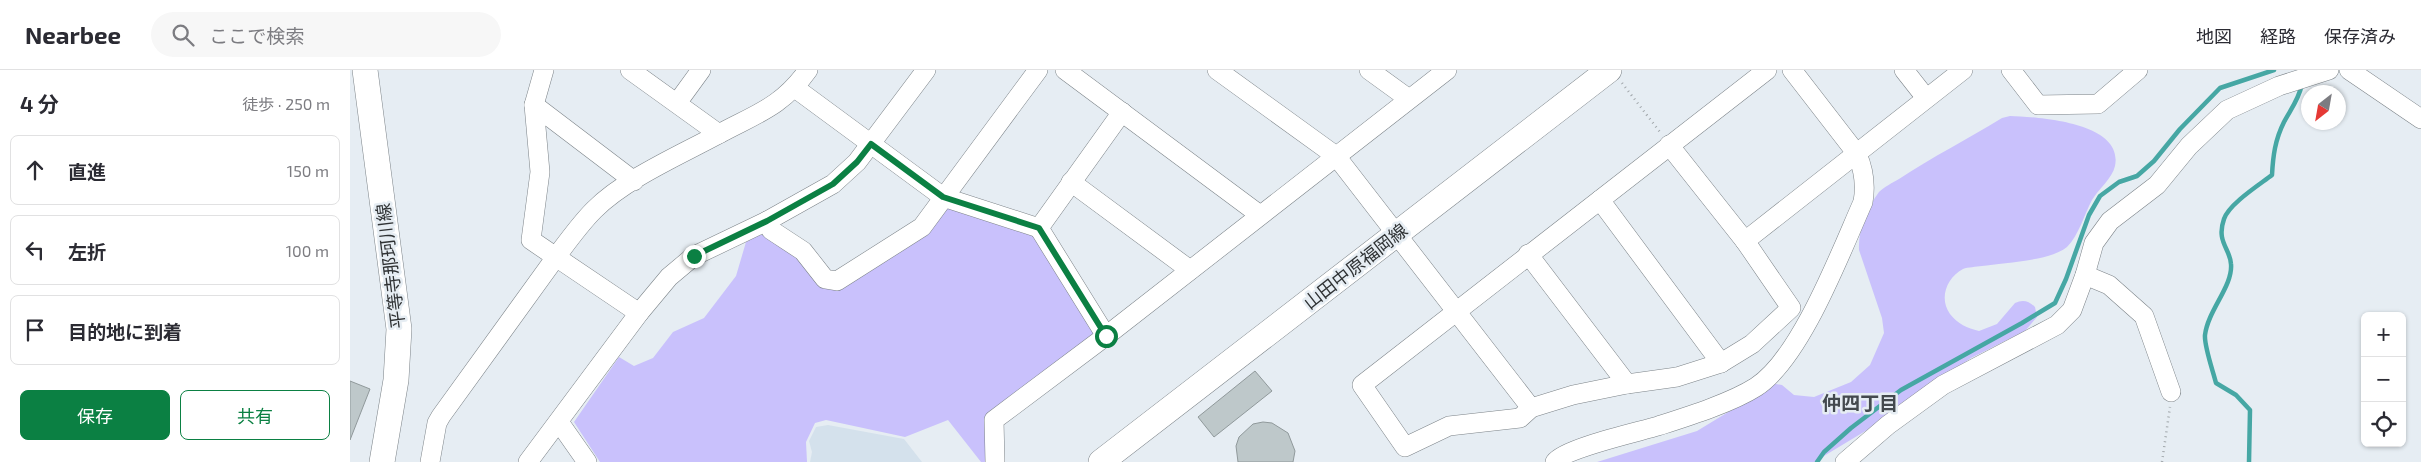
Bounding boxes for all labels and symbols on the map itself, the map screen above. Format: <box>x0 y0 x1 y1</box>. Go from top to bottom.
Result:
north arrow <box>2301 85 2346 130</box>
street label: 平等寺那珂川線 <box>371 202 409 330</box>
street label: 山田中原福岡線 <box>1299 219 1411 313</box>
route end <box>683 245 706 268</box>
route start <box>1095 325 1118 348</box>
district label: 仲四丁目 <box>1822 391 1898 414</box>

